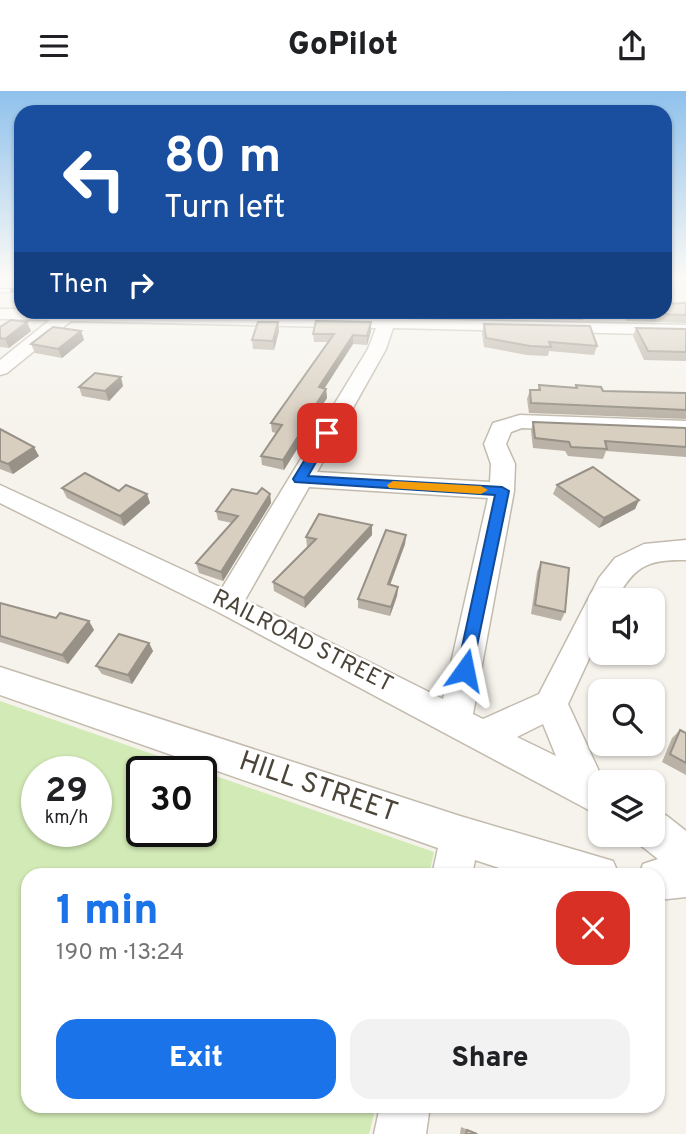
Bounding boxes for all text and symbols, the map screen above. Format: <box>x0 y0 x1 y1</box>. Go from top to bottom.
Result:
text: GoPilot <box>288 26 398 66</box>
icon: menu <box>35 27 73 65</box>
icon: share <box>613 27 651 65</box>
text: 80 m <box>164 128 281 190</box>
icon: left <box>49 133 140 224</box>
text: Turn left <box>164 189 285 229</box>
icon: right <box>122 266 160 304</box>
text: Then <box>49 269 108 302</box>
pin <box>297 403 357 463</box>
icon: arrive <box>308 414 346 452</box>
street label: RAILROAD STREET <box>207 584 397 700</box>
map controls <box>588 588 665 847</box>
button: sound <box>588 588 665 665</box>
position arrow <box>428 633 502 707</box>
button: search <box>588 679 665 756</box>
street label: HILL STREET <box>234 744 402 832</box>
speed limit sign: 30 <box>126 756 217 847</box>
text: 29 <box>45 770 88 814</box>
button: layers <box>588 770 665 847</box>
text: km/h <box>45 807 88 830</box>
text: 1 min <box>56 886 159 939</box>
button: close <box>556 891 630 965</box>
text: 190 m · 13:24 <box>56 939 184 968</box>
button: Exit <box>56 1019 336 1099</box>
button: Share <box>350 1019 630 1099</box>

